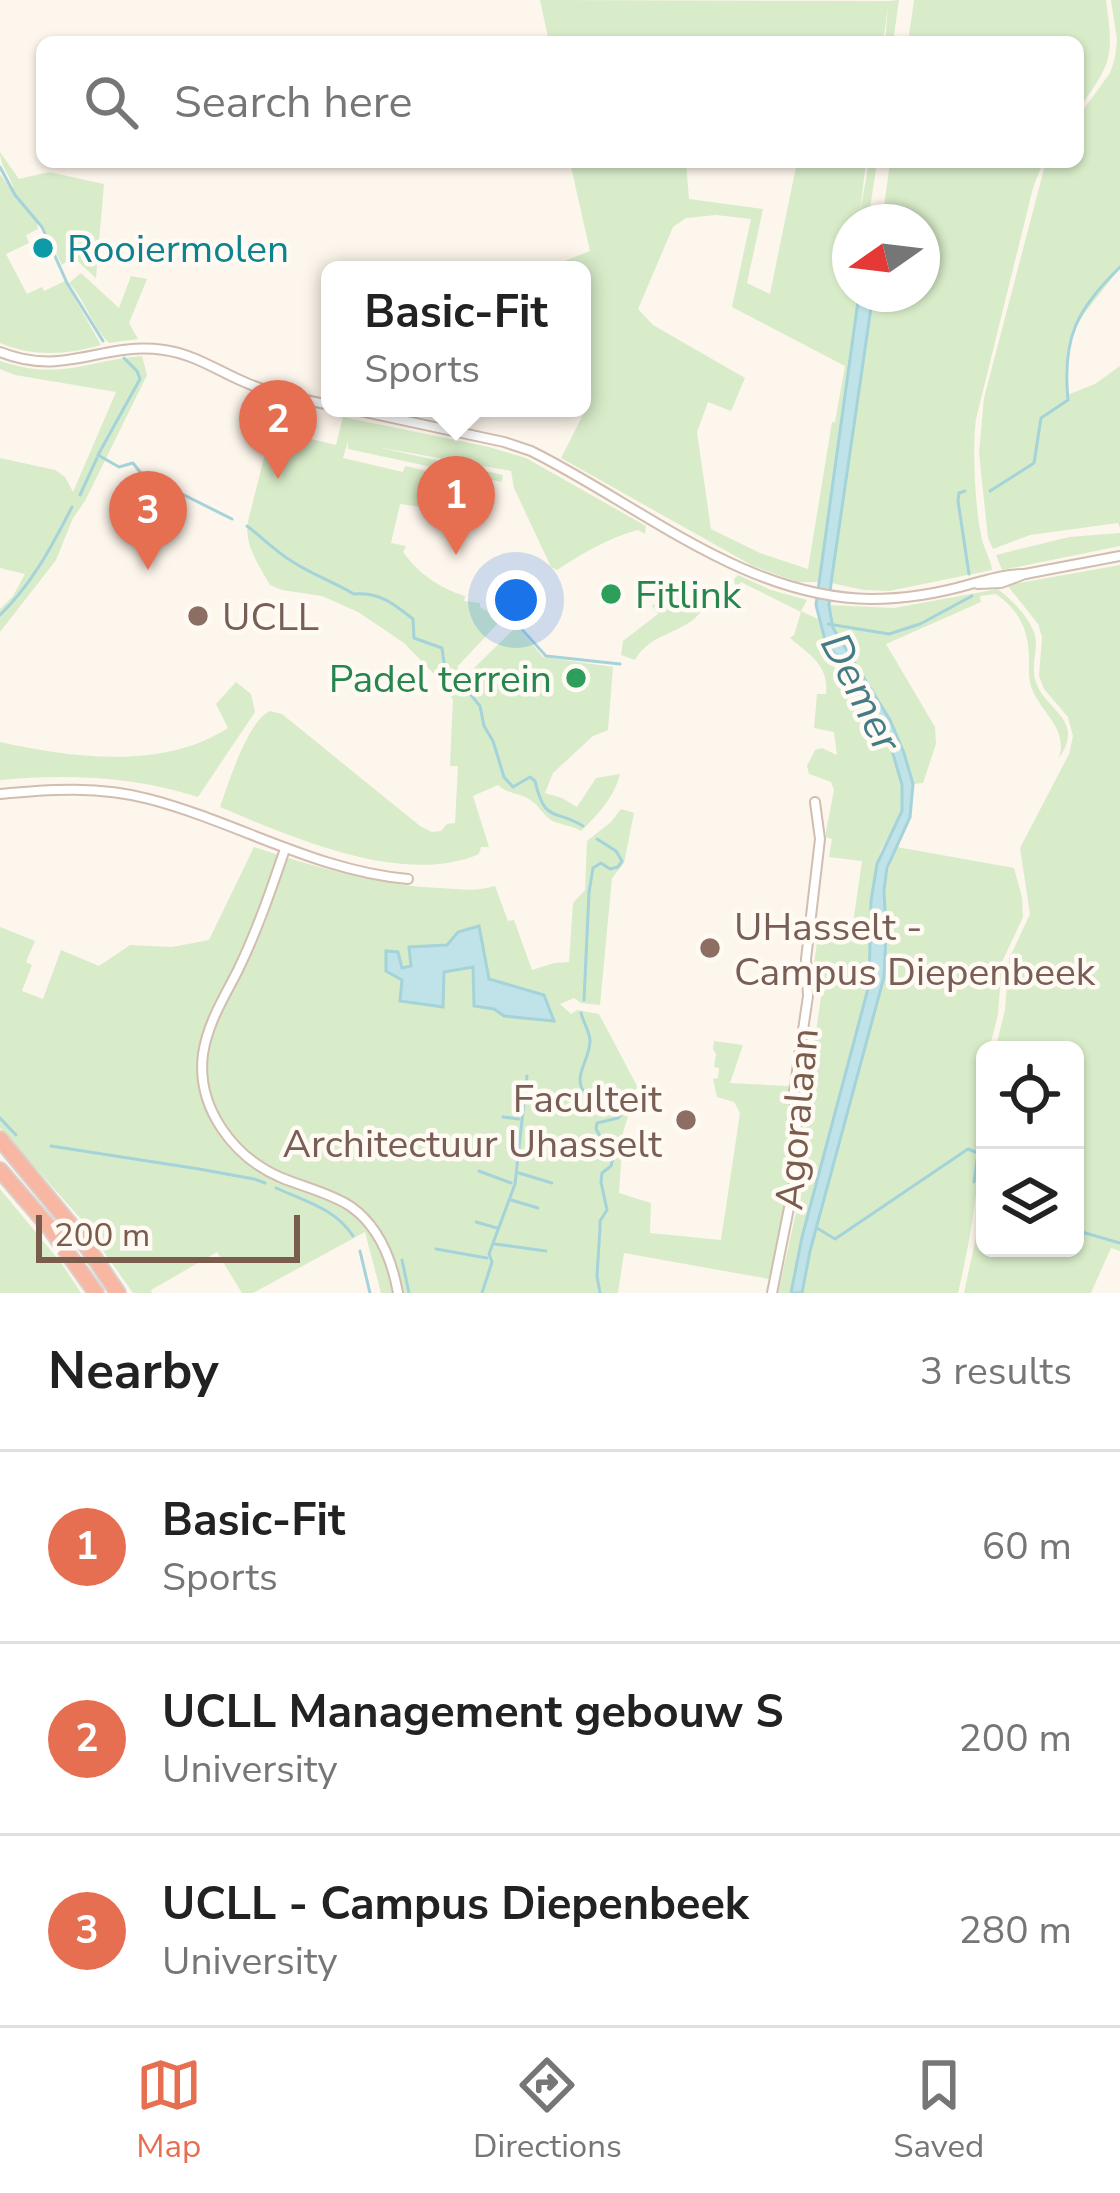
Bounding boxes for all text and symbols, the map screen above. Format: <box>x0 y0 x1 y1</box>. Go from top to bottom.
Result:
search box <box>36 36 1084 168</box>
icon: search <box>78 69 144 135</box>
text: Search here <box>174 72 413 133</box>
north arrow <box>832 204 940 312</box>
place label: Rooiermolen <box>67 223 289 276</box>
marker: Rooiermolen <box>30 235 56 261</box>
popup <box>321 261 591 417</box>
text: Basic-Fit <box>364 282 548 343</box>
text: Sports <box>364 343 480 396</box>
pin: 2 <box>239 380 317 479</box>
pin: 1 <box>417 456 495 555</box>
pin: 3 <box>109 471 187 570</box>
place label: Fitlink <box>635 569 742 622</box>
your location <box>486 570 546 630</box>
marker: Fitlink <box>598 581 624 607</box>
place label: UCLL <box>222 591 319 644</box>
marker: UCLL <box>185 603 211 629</box>
water label: Demer <box>806 623 915 763</box>
place label: Padel terrein <box>329 653 552 706</box>
marker: Padel terrein <box>563 665 589 691</box>
place label: UHasselt - Campus Diepenbeek <box>734 901 1096 999</box>
marker: UHasselt - Campus Diepenbeek <box>697 935 723 961</box>
street label: Agoralaan <box>763 1026 832 1212</box>
map controls <box>976 1041 1084 1257</box>
button: locate <box>976 1041 1084 1149</box>
place label: Faculteit Architectuur Uhasselt <box>283 1073 662 1171</box>
marker: Faculteit Architectuur Uhasselt <box>673 1107 699 1133</box>
button: layers <box>976 1149 1084 1257</box>
scale bar <box>36 1209 300 1262</box>
text: 200 m <box>54 1213 150 1258</box>
text: Nearby <box>48 1336 219 1406</box>
text: 3 results <box>920 1345 1072 1398</box>
text: Basic-Fit <box>162 1490 345 1551</box>
text: 1 <box>75 1520 99 1573</box>
text: 60 m <box>982 1520 1072 1573</box>
text: Sports <box>162 1551 278 1604</box>
text: UCLL Management gebouw S <box>162 1682 784 1743</box>
text: 2 <box>75 1712 99 1765</box>
text: 200 m <box>958 1712 1072 1765</box>
text: University <box>162 1743 338 1796</box>
text: UCLL - Campus Diepenbeek <box>162 1874 749 1935</box>
text: 3 <box>75 1904 99 1957</box>
text: 280 m <box>958 1904 1072 1957</box>
text: University <box>162 1935 338 1988</box>
tab: Map <box>136 2052 202 2169</box>
tab: Directions <box>473 2052 622 2169</box>
tab: Saved <box>893 2052 984 2169</box>

